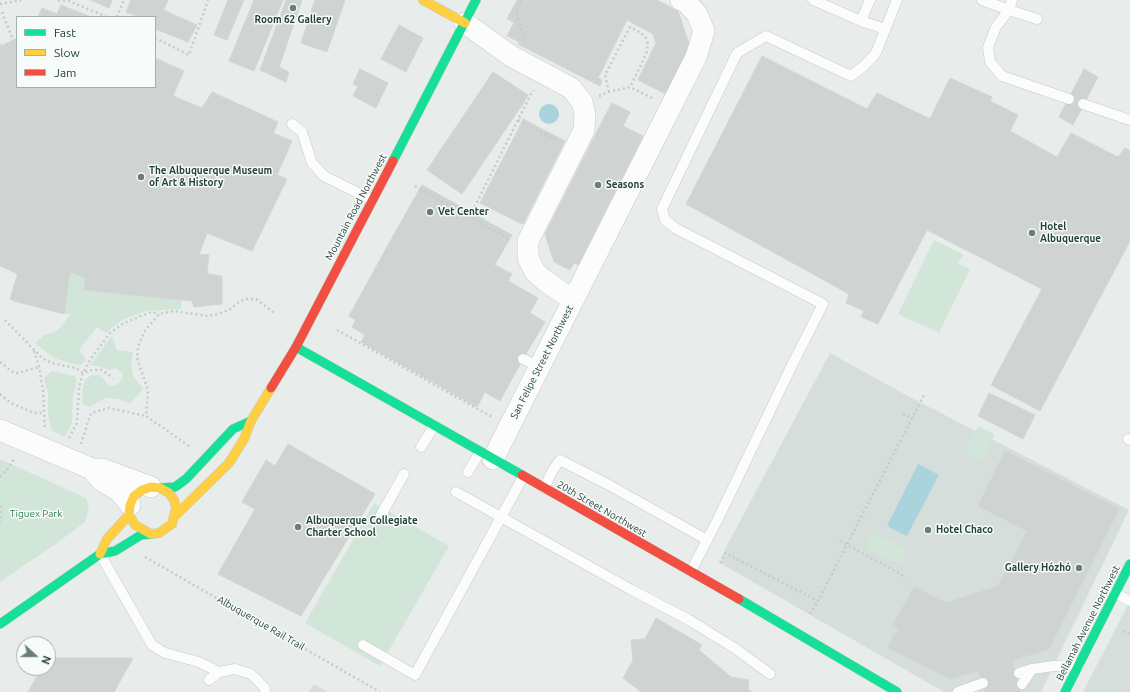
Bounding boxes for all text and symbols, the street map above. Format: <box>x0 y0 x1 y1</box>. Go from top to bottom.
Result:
marker: Room 62 Gallery <box>288 3 298 13</box>
place label: Room 62 Gallery <box>255 14 331 26</box>
legend <box>16 16 156 88</box>
text: Fast <box>54 26 76 39</box>
text: Slow <box>54 46 80 59</box>
text: Jam <box>54 66 76 79</box>
street label: Mountain Road Northwest <box>323 152 389 262</box>
place label: The Albuquerque Museum of Art & History <box>149 165 272 188</box>
marker: The Albuquerque Museum of Art & History <box>136 172 146 182</box>
place label: Seasons <box>606 179 644 191</box>
marker: Seasons <box>593 180 603 190</box>
place label: Vet Center <box>438 206 489 218</box>
marker: Vet Center <box>425 207 435 217</box>
place label: Hotel Albuquerque <box>1040 221 1101 244</box>
marker: Hotel Albuquerque <box>1027 228 1037 238</box>
street label: San Felipe Street Northwest <box>508 303 576 421</box>
street label: 20th Street Northwest <box>555 478 649 540</box>
park label: Tiguex Park <box>10 508 62 520</box>
place label: Albuquerque Collegiate Charter School <box>306 515 418 538</box>
marker: Albuquerque Collegiate Charter School <box>293 522 303 532</box>
place label: Hotel Chaco <box>936 524 993 536</box>
marker: Hotel Chaco <box>923 525 933 535</box>
place label: Gallery Hózhó <box>1005 562 1071 574</box>
street label: Bellamah Avenue Northwest <box>1054 563 1122 683</box>
marker: Gallery Hózhó <box>1074 563 1084 573</box>
street label: Albuquerque Rail Trail <box>215 593 307 653</box>
north arrow <box>16 636 56 676</box>
text: N <box>39 654 53 666</box>

